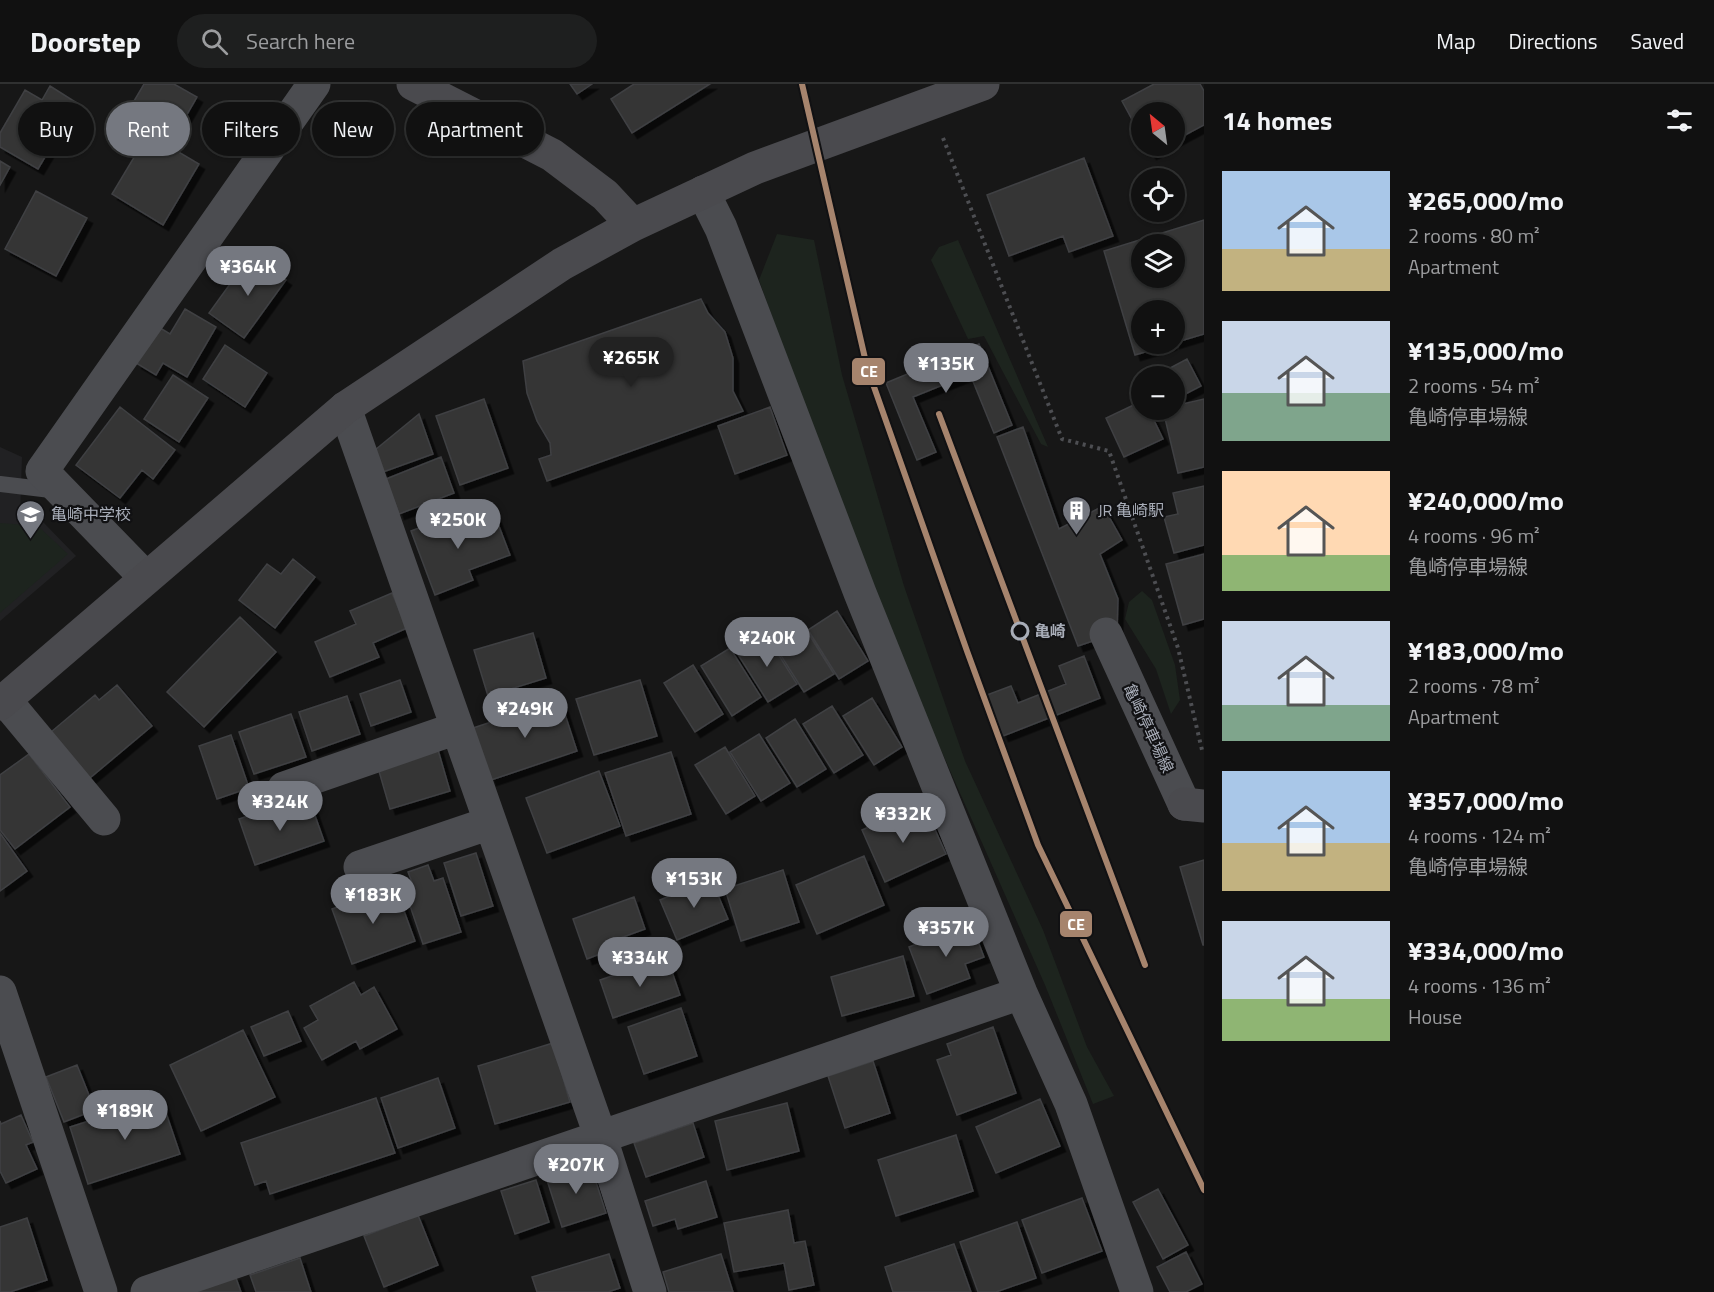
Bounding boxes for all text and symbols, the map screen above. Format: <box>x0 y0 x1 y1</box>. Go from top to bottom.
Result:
search box <box>177 14 597 68</box>
text: Doorstep <box>30 20 141 63</box>
text: Search here <box>246 24 355 58</box>
icon: search <box>198 25 231 58</box>
text: Map <box>1436 25 1476 57</box>
text: Directions <box>1509 25 1598 57</box>
text: Saved <box>1631 25 1684 57</box>
text: 14 homes <box>1222 101 1332 140</box>
chip: Buy <box>18 102 94 156</box>
chip: Rent <box>106 102 190 156</box>
chip: Filters <box>202 102 300 156</box>
chip: New <box>312 102 394 156</box>
chip: Apartment <box>406 102 544 156</box>
north arrow <box>1131 102 1185 156</box>
map controls <box>1131 102 1185 420</box>
icon: filters <box>1663 104 1696 137</box>
button: locate <box>1131 168 1185 222</box>
text: ¥265,000/mo <box>1408 181 1564 220</box>
icon: home <box>1270 195 1342 267</box>
text: 2 rooms · 80 m² <box>1408 220 1540 251</box>
button: layers <box>1131 234 1185 288</box>
pin: ¥364K <box>206 246 290 297</box>
text: ¥364K <box>220 250 276 281</box>
text: Apartment <box>1408 251 1499 282</box>
button: + <box>1131 300 1185 354</box>
text: ¥135,000/mo <box>1408 331 1564 370</box>
pin: ¥265K <box>589 337 673 388</box>
text: ¥265K <box>603 341 659 372</box>
pin: ¥135K <box>904 343 988 394</box>
icon: home <box>1270 345 1342 417</box>
text: ¥135K <box>918 347 974 378</box>
line badge: CE <box>851 357 886 386</box>
text: CE <box>860 359 878 383</box>
button: − <box>1131 366 1185 420</box>
text: 2 rooms · 54 m² <box>1408 370 1540 401</box>
text: 亀崎停車場線 <box>1408 401 1528 432</box>
text: ¥240,000/mo <box>1408 481 1564 520</box>
building icon: JR 亀崎駅 <box>1061 494 1093 536</box>
icon: home <box>1270 495 1342 567</box>
school or university icon: 亀崎中学校 <box>14 498 46 540</box>
place label: JR 亀崎駅 <box>1098 498 1164 522</box>
pin: ¥250K <box>416 499 500 550</box>
place label: 亀崎中学校 <box>51 502 131 526</box>
text: ¥250K <box>430 503 486 534</box>
text: 4 rooms · 96 m² <box>1408 520 1540 551</box>
text: 亀崎停車場線 <box>1408 551 1528 582</box>
pin: ¥240K <box>725 617 809 668</box>
place label: 亀崎 <box>1034 619 1066 643</box>
text: ¥240K <box>739 621 795 652</box>
marker: 亀崎 <box>1011 622 1029 640</box>
text: ¥183,000/mo <box>1408 631 1564 670</box>
icon: home <box>1270 645 1342 717</box>
text: 2 rooms · 78 m² <box>1408 670 1540 701</box>
street label: 亀崎停車場線 <box>1118 679 1180 777</box>
pin: ¥249K <box>483 688 567 739</box>
text: ¥249K <box>497 692 553 723</box>
text: Apartment <box>1408 701 1499 732</box>
pin: ¥324K <box>238 781 322 832</box>
text: ¥357,000/mo <box>1408 781 1564 820</box>
text: ¥324K <box>252 785 308 816</box>
pin: ¥332K <box>861 793 945 844</box>
icon: home <box>1270 795 1342 867</box>
text: ¥332K <box>875 797 931 828</box>
text: 4 rooms · 124 m² <box>1408 820 1551 851</box>
text: 亀崎停車場線 <box>1408 851 1528 882</box>
pin: ¥153K <box>652 858 736 909</box>
text: ¥153K <box>666 862 722 893</box>
pin: ¥183K <box>331 874 415 925</box>
text: ¥183K <box>345 878 401 909</box>
pin: ¥357K <box>904 907 988 958</box>
line badge: CE <box>1059 910 1093 938</box>
text: ¥357K <box>918 911 974 942</box>
text: CE <box>1067 912 1085 936</box>
text: ¥334,000/mo <box>1408 931 1564 970</box>
pin: ¥334K <box>598 937 682 988</box>
text: ¥334K <box>612 941 668 972</box>
icon: home <box>1270 945 1342 1017</box>
text: 4 rooms · 136 m² <box>1408 970 1551 1001</box>
text: House <box>1408 1001 1462 1032</box>
pin: ¥189K <box>83 1090 167 1141</box>
text: ¥189K <box>97 1094 153 1125</box>
pin: ¥207K <box>534 1144 618 1195</box>
text: ¥207K <box>548 1148 604 1179</box>

